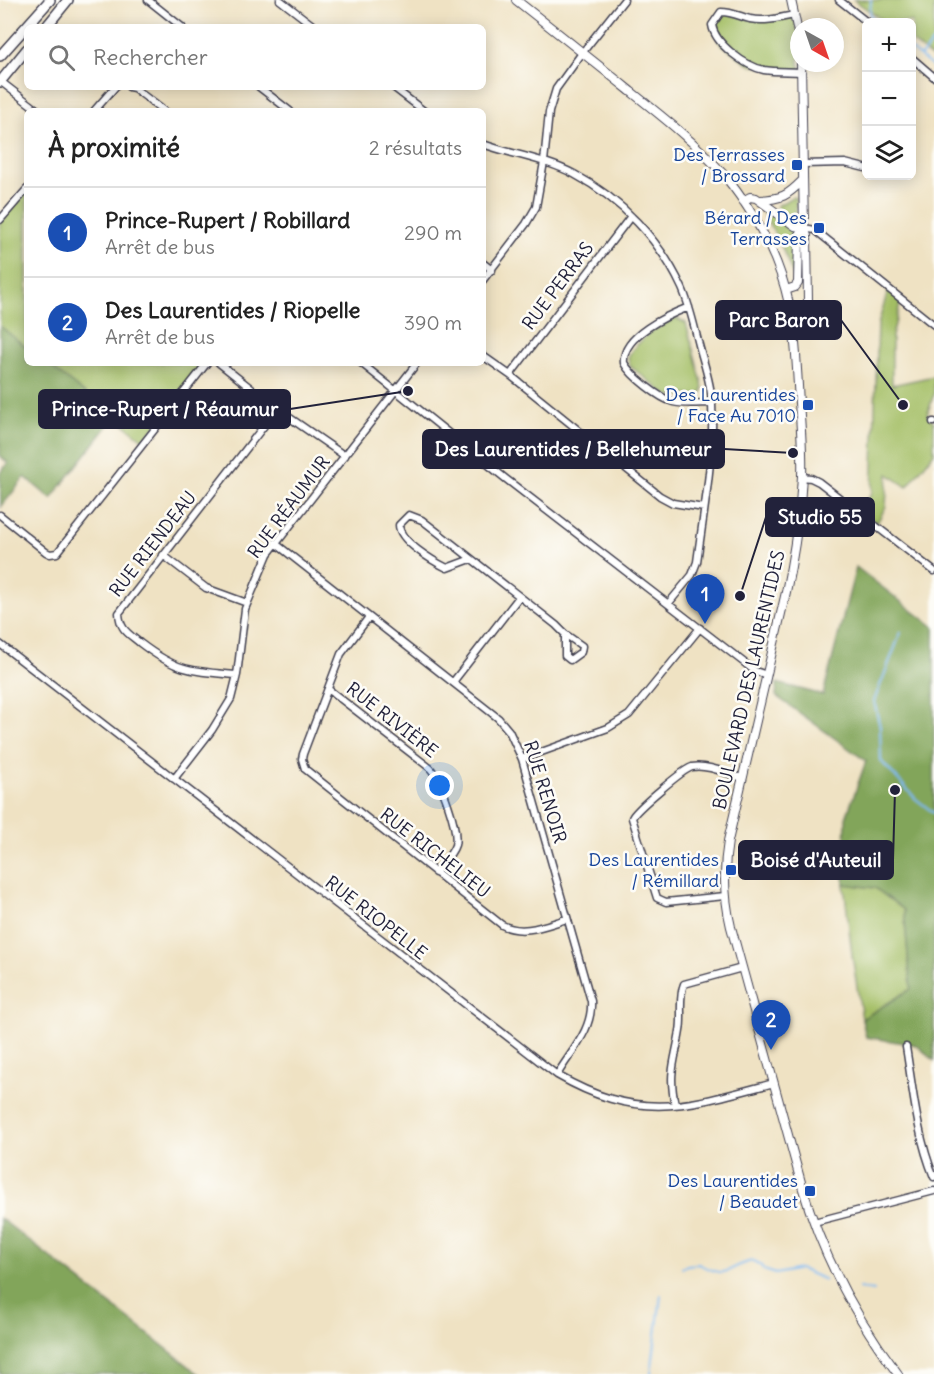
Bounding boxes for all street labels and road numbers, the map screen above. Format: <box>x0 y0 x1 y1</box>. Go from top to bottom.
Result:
street label: RUE PERRAS <box>517 237 598 334</box>
street label: RUE RÉAUMUR <box>242 451 335 563</box>
street label: RUE RIENDEAU <box>104 486 201 601</box>
street label: BOULEVARD DES LAURENTIDES <box>707 548 790 812</box>
street label: RUE RIVIÈRE <box>342 677 443 762</box>
street label: RUE RENOIR <box>519 738 572 846</box>
street label: RUE RICHELIEU <box>376 803 495 903</box>
street label: RUE RIOPELLE <box>321 871 432 965</box>

